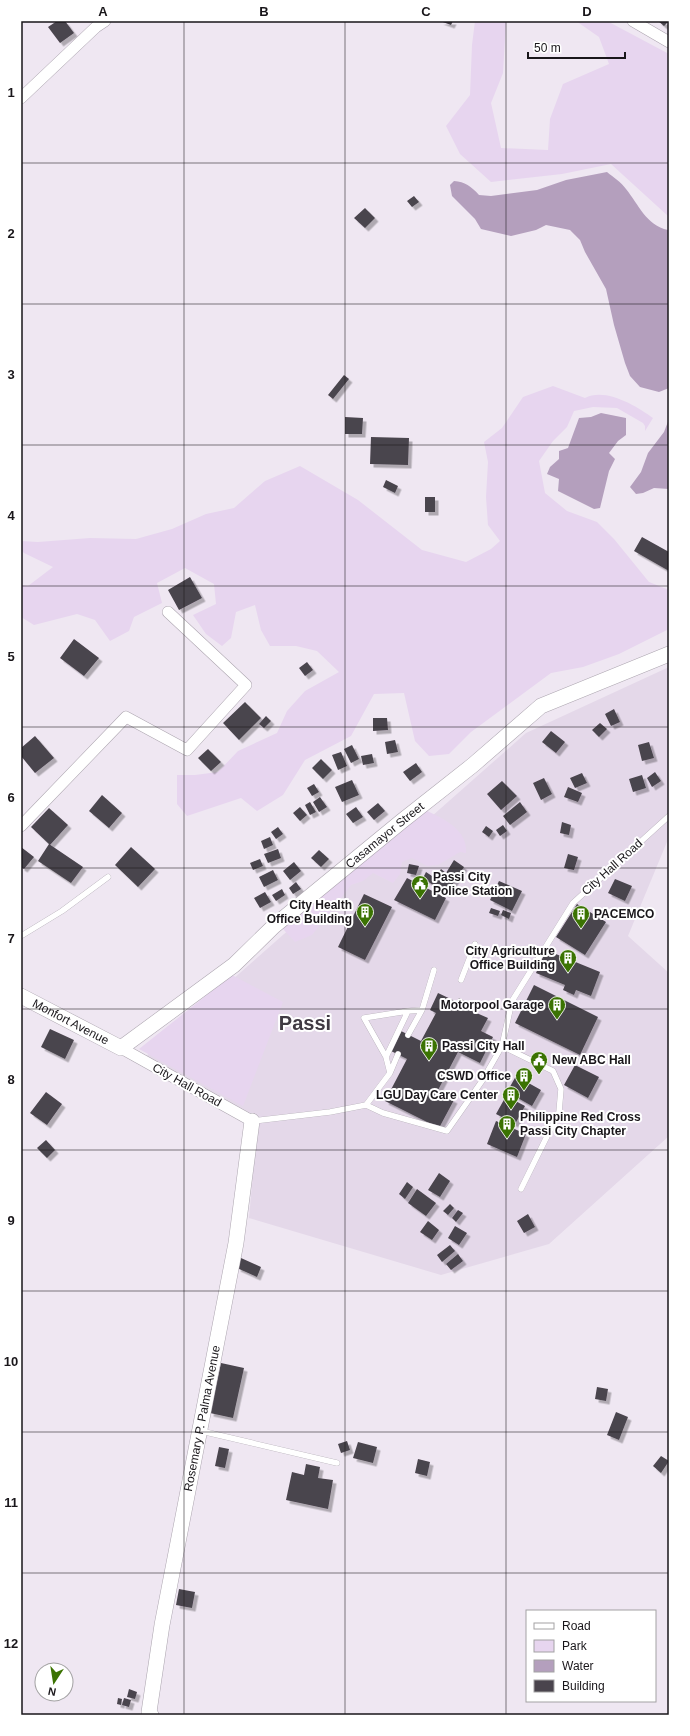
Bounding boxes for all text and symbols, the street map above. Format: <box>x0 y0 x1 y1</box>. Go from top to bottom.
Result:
text: A <box>98 4 108 19</box>
text: B <box>259 4 269 19</box>
text: C <box>421 4 431 19</box>
text: D <box>582 4 592 19</box>
scale bar <box>528 34 625 60</box>
text: 50 m <box>534 41 561 55</box>
text: 1 <box>7 85 15 100</box>
text: 2 <box>7 226 15 241</box>
text: 3 <box>7 367 15 382</box>
text: 4 <box>7 508 15 523</box>
text: 5 <box>7 649 15 664</box>
text: 6 <box>7 790 15 805</box>
street label: Casamayor Street <box>343 799 427 871</box>
street label: City Hall Road <box>579 836 645 898</box>
place label: Passi City Police Station <box>433 870 512 898</box>
public building icon: Passi City Police Station <box>410 874 430 899</box>
place label: City Health Office Building <box>267 898 352 926</box>
building icon: City Health Office Building <box>355 902 375 927</box>
building icon: PACEMCO <box>571 904 591 929</box>
place label: PACEMCO <box>594 907 654 921</box>
text: 7 <box>7 931 15 946</box>
place label: City Agriculture Office Building <box>465 944 555 972</box>
building icon: City Agriculture Office Building <box>558 948 578 973</box>
building icon: Motorpool Garage <box>547 995 567 1020</box>
street label: Monfort Avenue <box>30 996 111 1048</box>
place label: Motorpool Garage <box>441 998 544 1012</box>
district label: Passi <box>279 1012 331 1034</box>
building icon: Passi City Hall <box>419 1036 439 1061</box>
place label: Passi City Hall <box>442 1039 525 1053</box>
public building icon: New ABC Hall <box>529 1050 549 1075</box>
place label: New ABC Hall <box>552 1053 631 1067</box>
street label: City Hall Road <box>150 1060 224 1110</box>
building icon: CSWD Office <box>514 1066 534 1091</box>
place label: CSWD Office <box>437 1069 511 1083</box>
text: 8 <box>7 1072 15 1087</box>
building icon: LGU Day Care Center <box>501 1085 521 1110</box>
place label: LGU Day Care Center <box>376 1088 498 1102</box>
place label: Philippine Red Cross Passi City Chapter <box>520 1110 641 1138</box>
building icon: Philippine Red Cross Passi City Chapter <box>497 1114 517 1139</box>
text: 9 <box>7 1213 15 1228</box>
street label: Rosemary P. Palma Avenue <box>181 1344 223 1493</box>
text: 10 <box>4 1354 18 1369</box>
text: 11 <box>4 1495 18 1510</box>
legend <box>526 1610 656 1702</box>
text: Road <box>562 1619 591 1633</box>
text: 12 <box>4 1636 18 1651</box>
text: Park <box>562 1639 588 1653</box>
text: Water <box>562 1659 594 1673</box>
north arrow <box>34 1662 74 1702</box>
text: Building <box>562 1679 605 1693</box>
text: N <box>47 1685 57 1698</box>

